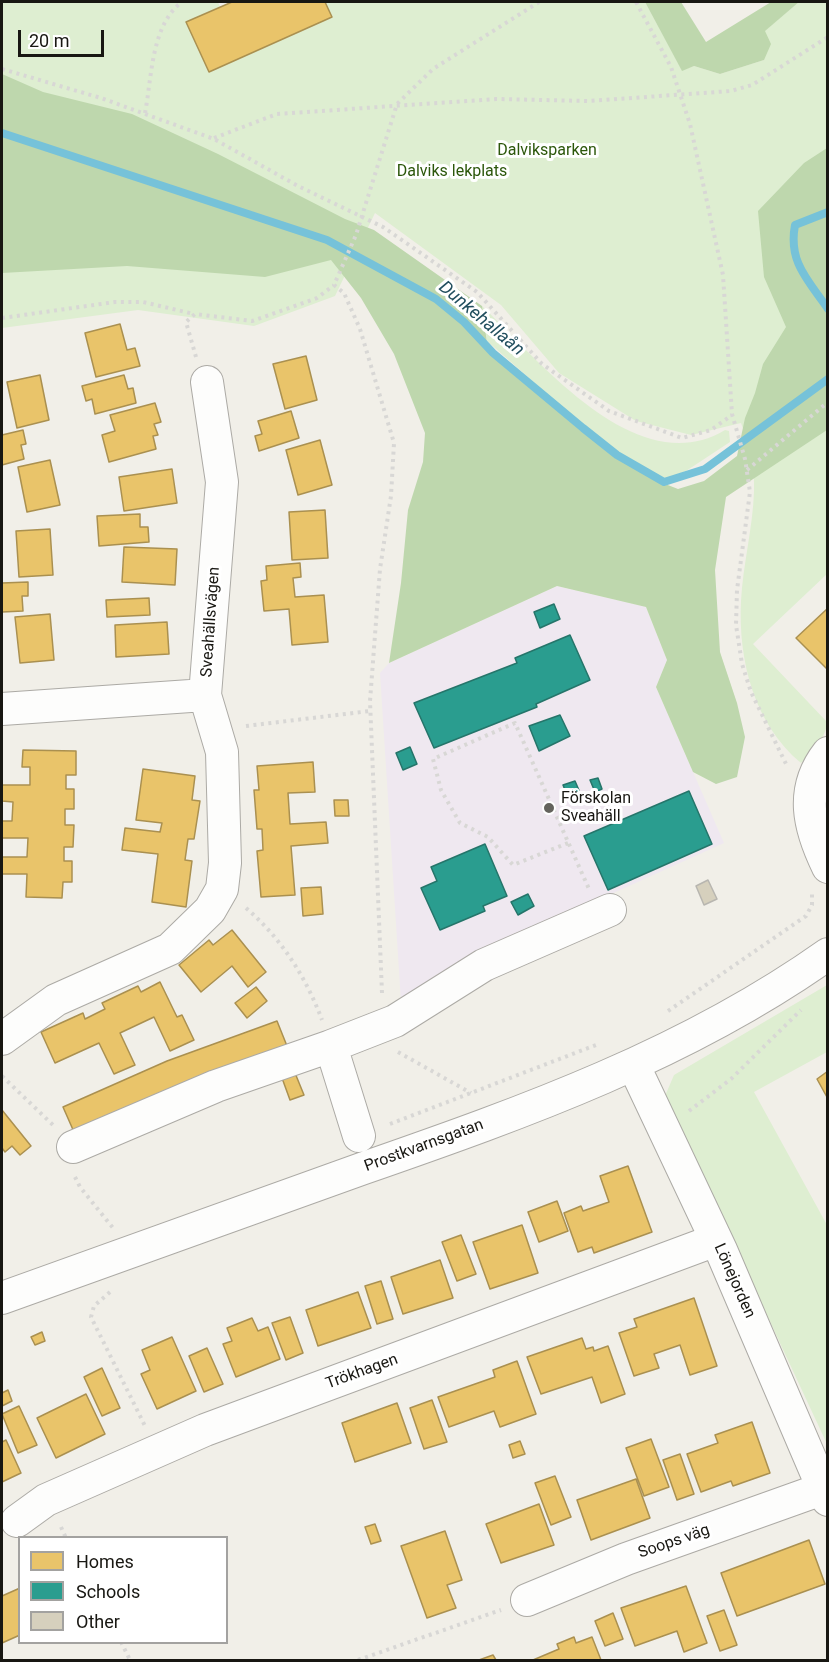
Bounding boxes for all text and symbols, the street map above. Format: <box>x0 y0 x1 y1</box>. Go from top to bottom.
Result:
scale bar <box>21 18 106 56</box>
text: 20 m <box>29 30 69 51</box>
park label: Dalviksparken <box>497 141 597 161</box>
park label: Dalviks lekplats <box>397 162 507 182</box>
water label: Dunkehallaån <box>434 277 528 361</box>
street label: Sveahällsvägen <box>198 566 224 678</box>
place label: Förskolan Sveahäll <box>561 789 631 827</box>
marker: Förskolan Sveahäll <box>542 801 556 815</box>
street label: Prostkvarnsgatan <box>362 1116 486 1176</box>
street label: Lönejorden <box>709 1241 759 1321</box>
street label: Trökhagen <box>323 1350 401 1394</box>
street label: Soops väg <box>636 1521 712 1563</box>
legend <box>18 1536 228 1644</box>
text: Homes <box>76 1551 134 1572</box>
text: Schools <box>76 1581 140 1602</box>
text: Other <box>76 1611 120 1632</box>

